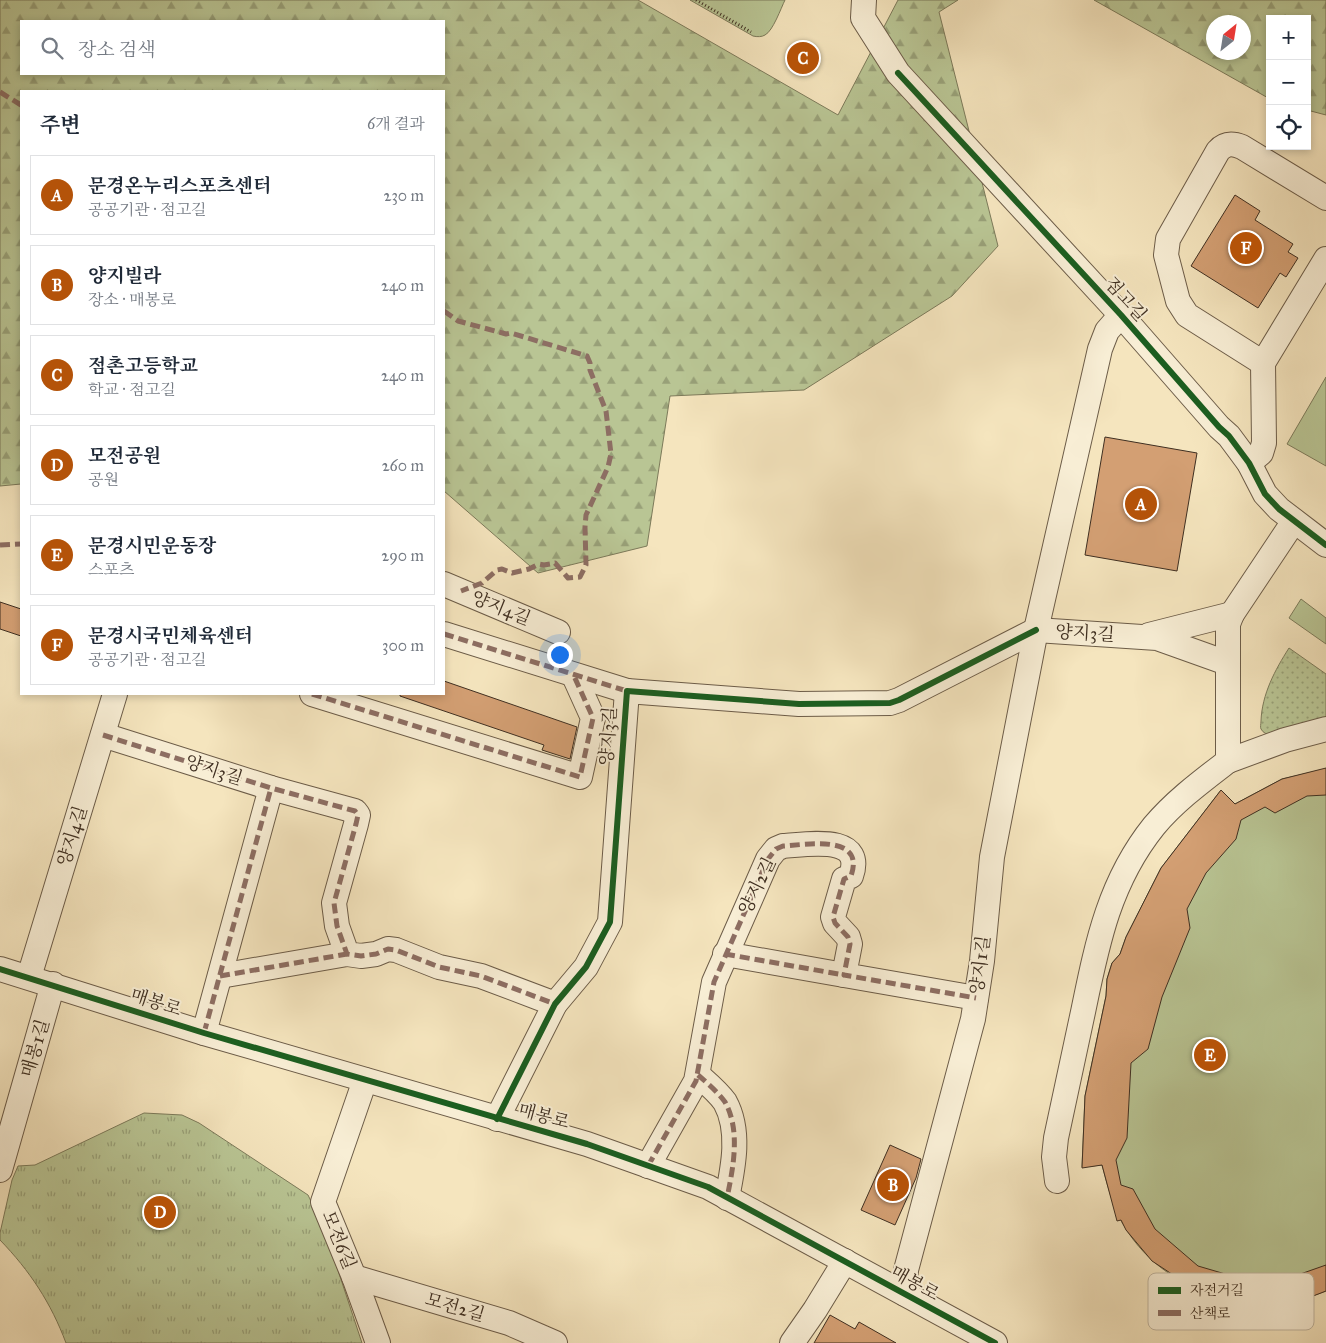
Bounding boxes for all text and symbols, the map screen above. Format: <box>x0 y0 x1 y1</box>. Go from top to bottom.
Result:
north arrow <box>1206 15 1251 60</box>
map controls <box>1266 15 1311 150</box>
button: + <box>1266 15 1311 60</box>
search box <box>20 20 445 75</box>
icon: search <box>38 34 66 62</box>
text: 장소 검색 <box>78 38 156 61</box>
pin: C <box>787 39 819 77</box>
button: − <box>1266 60 1311 105</box>
button: locate <box>1266 105 1311 150</box>
text: 주변 <box>40 112 81 138</box>
text: 6개 결과 <box>367 114 425 133</box>
text: 문경온누리스포츠센터 <box>88 174 272 197</box>
text: A <box>52 186 62 205</box>
text: 230 m <box>384 186 424 205</box>
text: 공공기관 · 점고길 <box>88 200 207 219</box>
pin: F <box>1230 229 1262 267</box>
text: 양지빌라 <box>88 264 161 287</box>
street label: 점고길 <box>1100 272 1152 326</box>
text: B <box>52 276 62 295</box>
text: 240 m <box>381 276 424 295</box>
text: 장소 · 매봉로 <box>88 290 176 309</box>
text: 점촌고등학교 <box>88 354 198 377</box>
text: C <box>52 366 62 385</box>
text: 240 m <box>381 366 424 385</box>
text: 학교 · 점고길 <box>88 380 176 399</box>
text: 모전공원 <box>88 444 161 467</box>
text: D <box>51 456 63 475</box>
text: 260 m <box>382 456 424 475</box>
text: 공원 <box>88 470 119 489</box>
pin: A <box>1125 485 1157 523</box>
text: 문경시민운동장 <box>88 534 216 557</box>
text: E <box>51 546 63 565</box>
text: 290 m <box>381 546 424 565</box>
text: 스포츠 <box>88 560 134 579</box>
street label: 양지4길 <box>468 586 534 630</box>
street label: 양지3길 <box>1055 620 1115 646</box>
text: 문경시국민체육센터 <box>88 624 253 647</box>
text: F <box>52 636 62 655</box>
text: 300 m <box>382 636 424 655</box>
your location <box>547 642 573 668</box>
text: 공공기관 · 점고길 <box>88 650 207 669</box>
street label: 양지3길 <box>595 706 621 766</box>
street label: 양지3길 <box>182 750 246 790</box>
street label: 양지4길 <box>52 803 92 869</box>
street label: 양지2길 <box>734 854 780 918</box>
street label: 양지1길 <box>965 934 995 996</box>
street label: 매봉로 <box>128 983 184 1021</box>
street label: 매봉1길 <box>16 1016 54 1080</box>
pin: E <box>1194 1036 1226 1074</box>
street label: 매봉로 <box>516 1099 572 1133</box>
pin: B <box>877 1166 909 1204</box>
pin: D <box>144 1193 176 1231</box>
street label: 모전6길 <box>317 1207 361 1273</box>
street label: 매봉로 <box>887 1261 943 1305</box>
legend <box>1148 1273 1314 1330</box>
text: 자전거길 <box>1190 1282 1244 1299</box>
street label: 모전2길 <box>423 1288 487 1326</box>
text: 산책로 <box>1190 1305 1231 1322</box>

